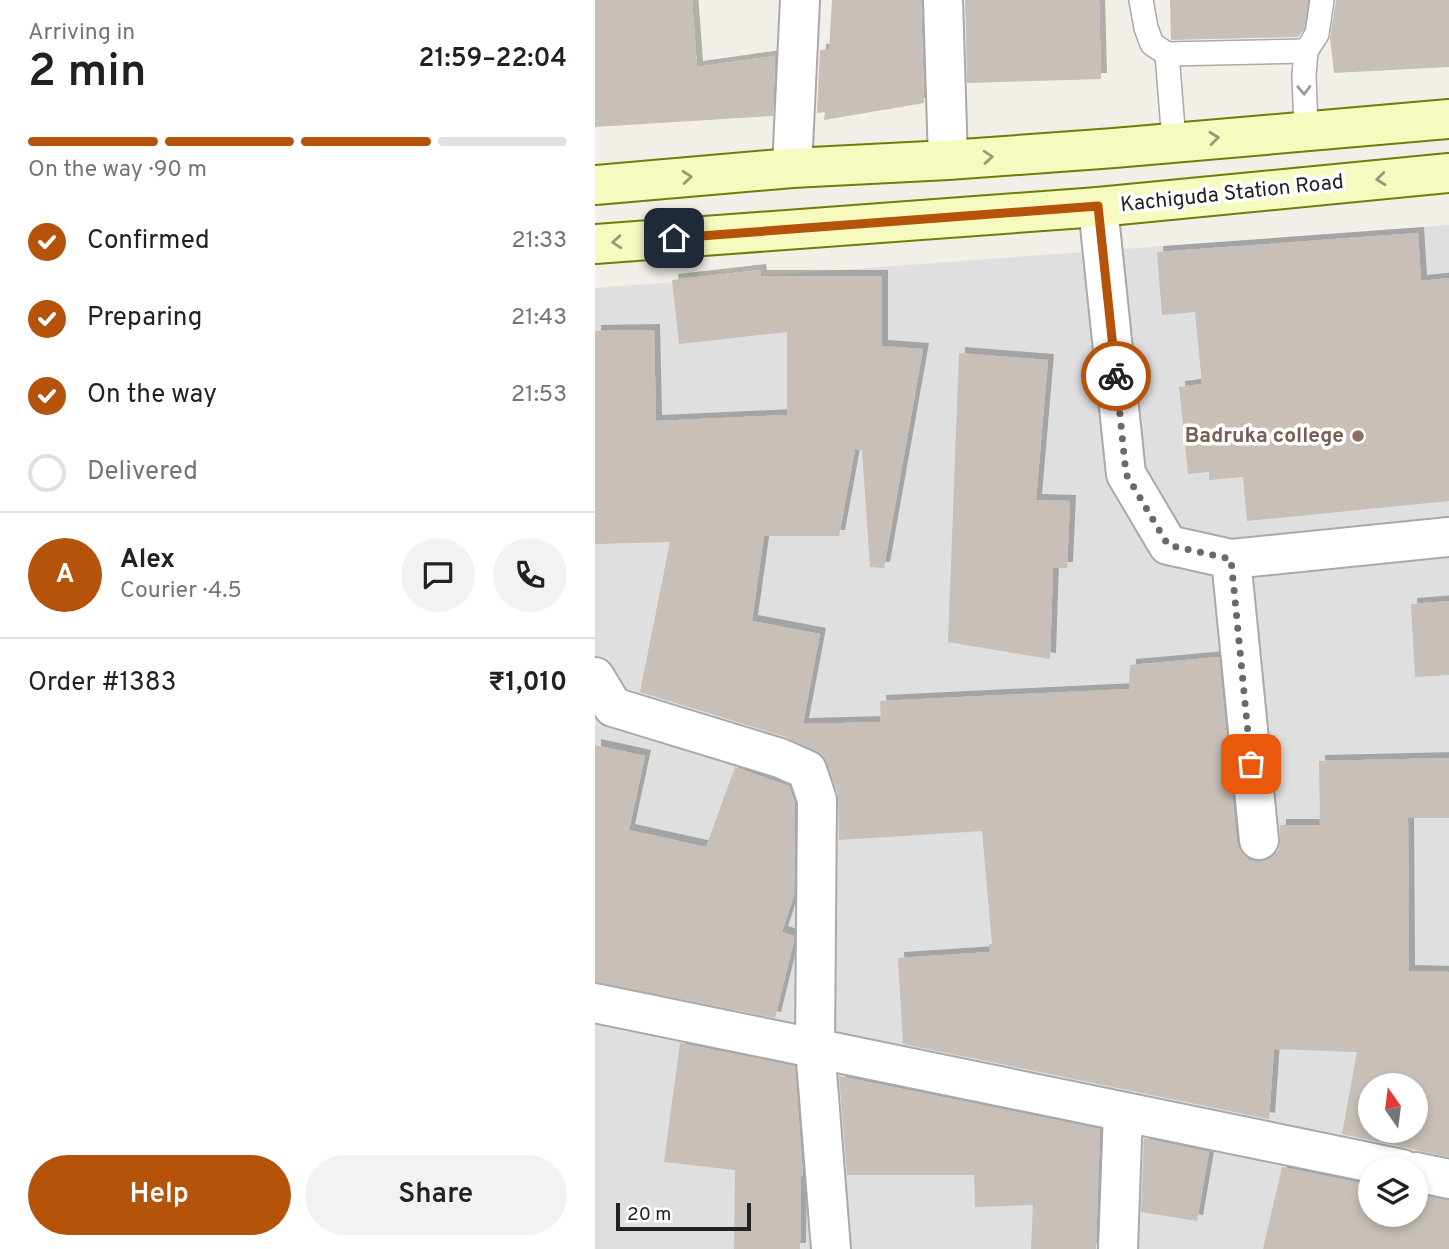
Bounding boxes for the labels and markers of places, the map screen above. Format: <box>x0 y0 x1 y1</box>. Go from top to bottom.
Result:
pin <box>644 208 704 268</box>
place label: Badruka college <box>1185 423 1344 450</box>
marker: Badruka college <box>1350 428 1366 444</box>
pin <box>1221 734 1281 794</box>

